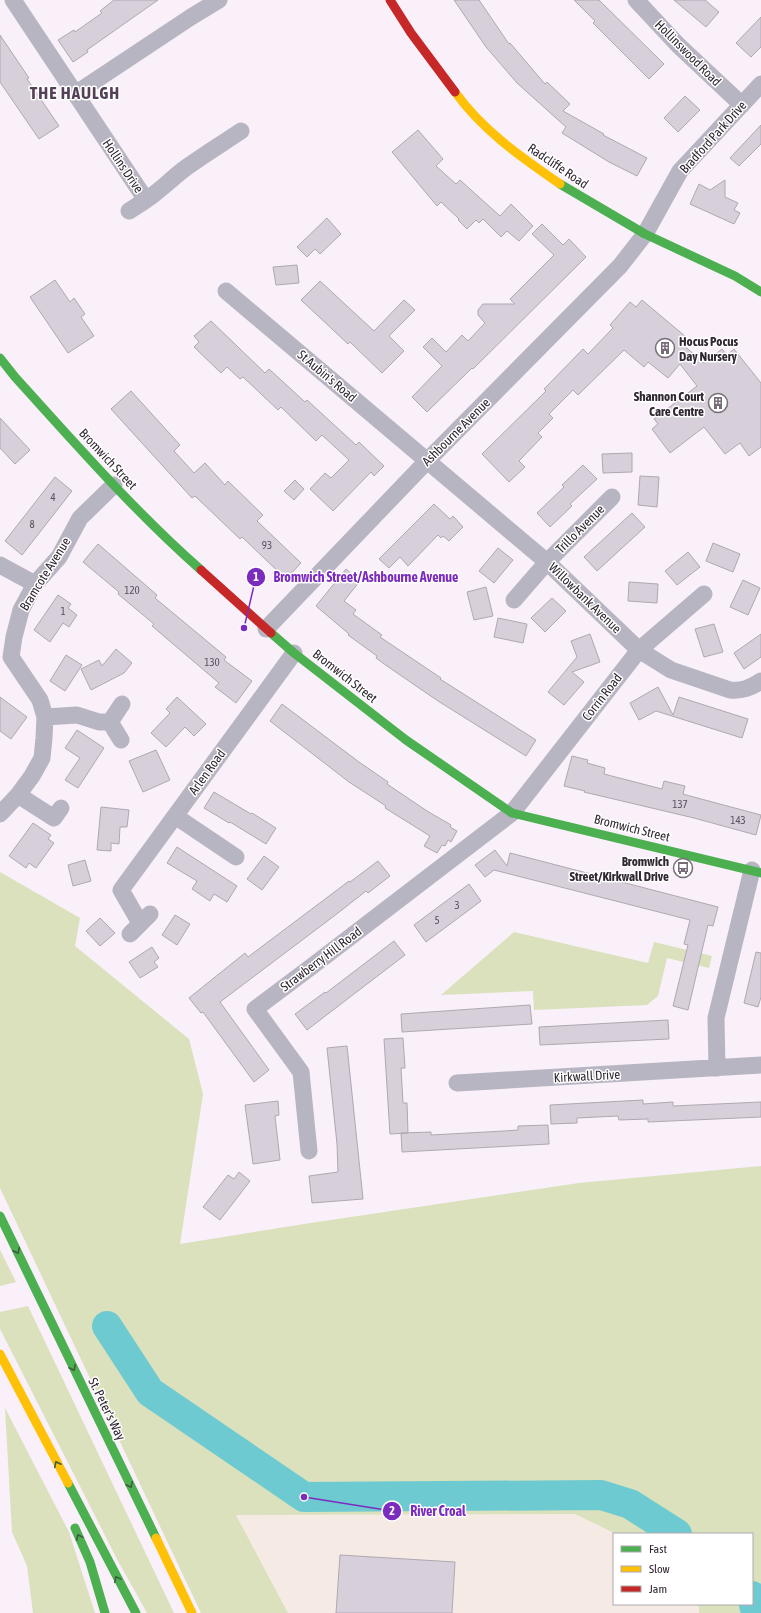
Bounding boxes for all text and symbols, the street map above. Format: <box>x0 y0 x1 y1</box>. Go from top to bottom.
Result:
street label: Hollinswood Road <box>652 17 724 89</box>
district label: THE HAULGH <box>30 83 120 103</box>
street label: Bradford Park Drive <box>677 98 749 176</box>
street label: Hollins Drive <box>100 136 146 196</box>
street label: Radcliffe Road <box>525 140 591 192</box>
place label: Hocus Pocus Day Nursery <box>679 334 739 364</box>
building icon: Hocus Pocus Day Nursery <box>654 337 676 359</box>
street label: St Aubin's Road <box>295 347 359 405</box>
place label: Shannon Court Care Centre <box>634 389 704 419</box>
building icon: Shannon Court Care Centre <box>707 392 729 414</box>
street label: Ashbourne Avenue <box>419 395 493 469</box>
street label: Bromwich Street <box>76 425 140 493</box>
house number: 4 <box>50 491 56 503</box>
street label: Trillo Avenue <box>553 502 607 556</box>
house number: 8 <box>29 518 35 530</box>
street label: Bramcote Avenue <box>17 535 73 613</box>
house number: 93 <box>262 539 272 551</box>
street label: Willowbank Avenue <box>546 560 624 636</box>
callout: Bromwich Street/Ashbourne Avenue <box>246 564 467 590</box>
text: Bromwich Street/Ashbourne Avenue <box>274 569 458 585</box>
text: 1 <box>253 570 259 584</box>
house number: 120 <box>124 584 140 596</box>
house number: 1 <box>60 605 66 617</box>
street label: Bromwich Street <box>310 646 380 706</box>
house number: 130 <box>204 656 220 668</box>
street label: Corrin Road <box>579 671 625 723</box>
street label: Arlen Road <box>186 746 228 798</box>
house number: 137 <box>672 798 688 810</box>
street label: Bromwich Street <box>593 811 672 845</box>
house number: 143 <box>730 814 746 826</box>
place label: Bromwich Street/Kirkwall Drive <box>570 854 669 884</box>
bus stop icon: Bromwich Street/Kirkwall Drive <box>672 857 694 879</box>
house number: 3 <box>454 899 460 911</box>
house number: 5 <box>434 914 440 926</box>
street label: Strawberry Hill Road <box>278 924 364 994</box>
street label: Kirkwall Drive <box>553 1067 621 1085</box>
one-way arrow <box>12 1247 20 1255</box>
one-way arrow <box>68 1364 76 1372</box>
street label: St. Peter's Way <box>85 1375 129 1443</box>
one-way arrow <box>54 1460 61 1468</box>
one-way arrow <box>125 1481 133 1489</box>
callout: River Croal <box>382 1498 473 1524</box>
text: River Croal <box>410 1503 466 1519</box>
text: 2 <box>389 1504 395 1518</box>
one-way arrow <box>76 1533 84 1541</box>
legend <box>613 1533 753 1605</box>
text: Fast <box>649 1542 667 1556</box>
text: Slow <box>649 1562 670 1576</box>
one-way arrow <box>115 1576 122 1583</box>
text: Jam <box>649 1582 667 1596</box>

